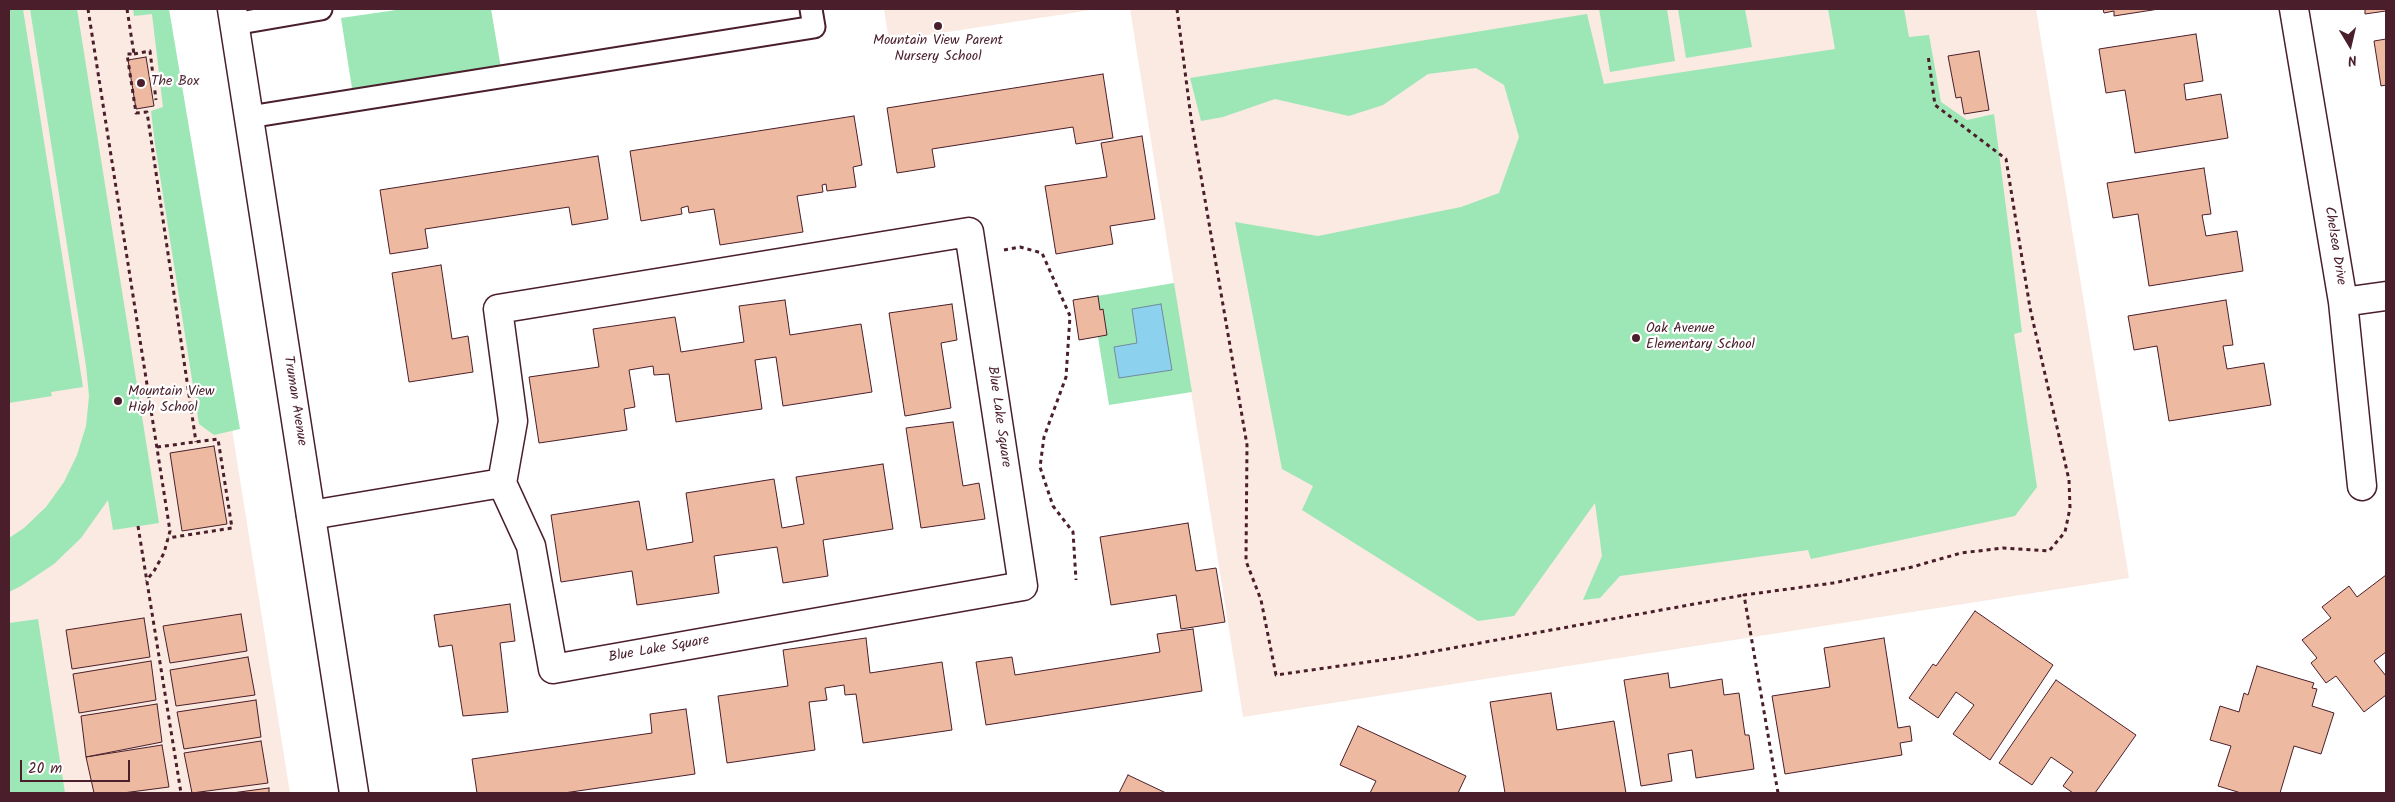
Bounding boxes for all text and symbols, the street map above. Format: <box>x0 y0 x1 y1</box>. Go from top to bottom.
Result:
marker: Mountain View Parent Nursery School <box>932 20 944 32</box>
north arrow <box>2325 20 2375 70</box>
place label: Mountain View Parent Nursery School <box>873 34 1003 66</box>
text: N <box>2346 48 2358 71</box>
place label: The Box <box>151 75 199 91</box>
marker: The Box <box>135 77 147 89</box>
street label: Chelsea Drive <box>2320 206 2348 286</box>
place label: Oak Avenue Elementary School <box>1646 322 1755 354</box>
marker: Oak Avenue Elementary School <box>1630 332 1642 344</box>
street label: Truman Avenue <box>279 355 309 447</box>
street label: Blue Lake Square <box>983 365 1013 469</box>
place label: Mountain View High School <box>128 385 214 418</box>
marker: Mountain View High School <box>112 395 124 407</box>
street label: Blue Lake Square <box>607 633 711 667</box>
scale bar <box>22 750 132 782</box>
text: 20 m <box>28 757 62 781</box>

